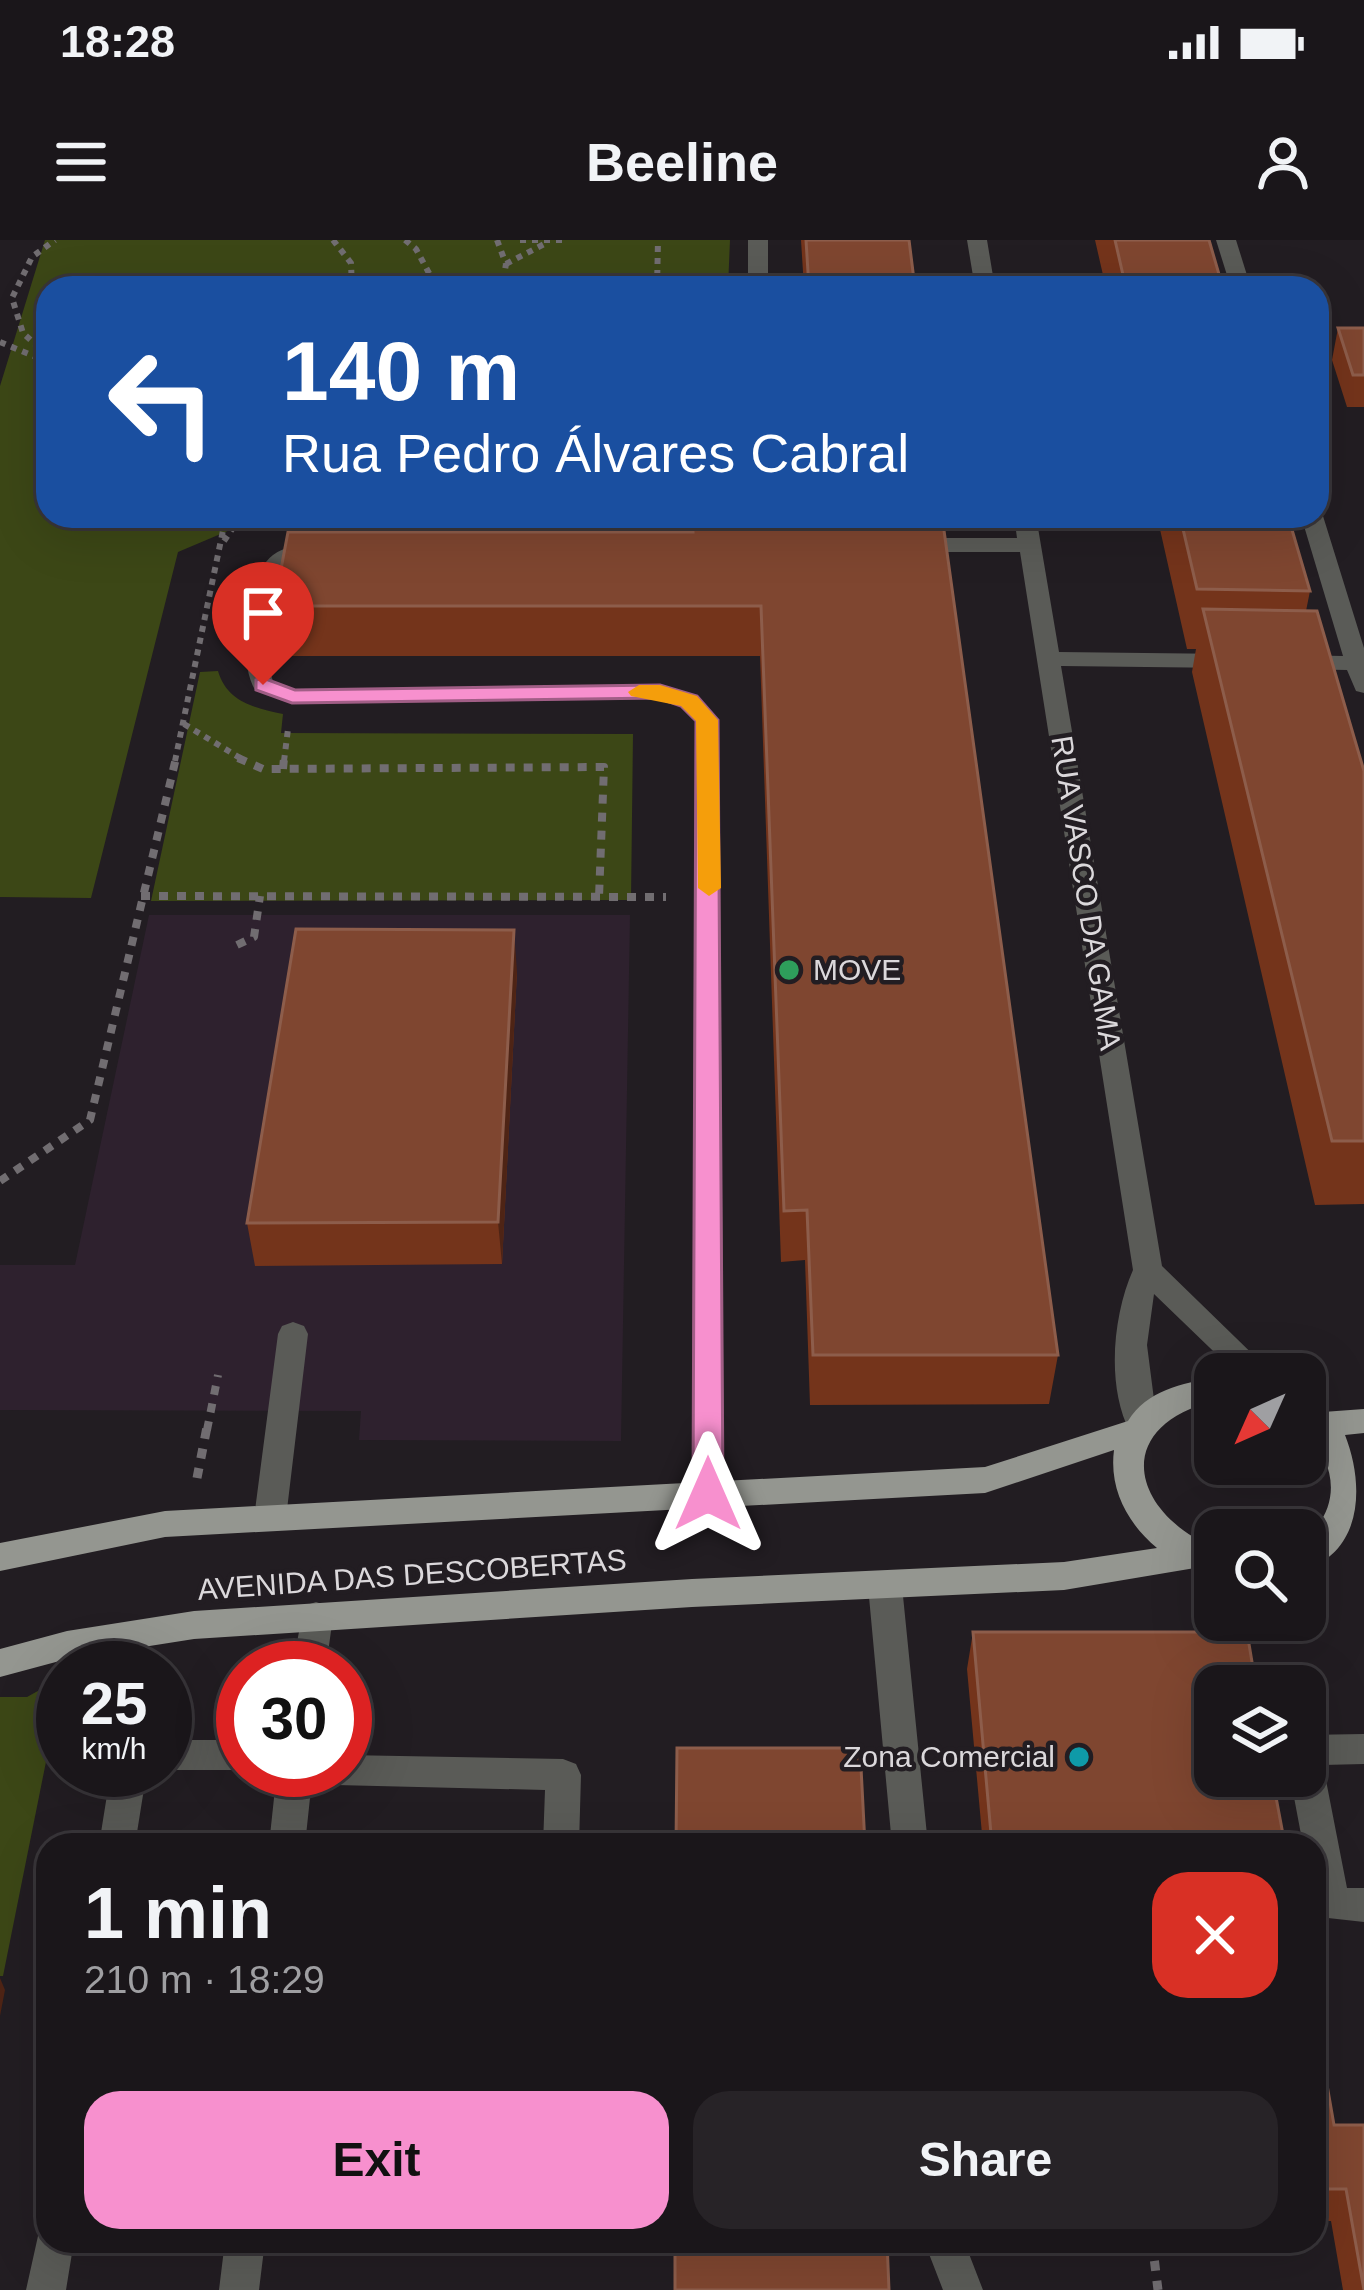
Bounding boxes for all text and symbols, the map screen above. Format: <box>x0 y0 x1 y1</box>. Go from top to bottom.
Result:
text: 18:28 <box>60 16 175 67</box>
icon: menu <box>48 129 114 195</box>
icon: person <box>1250 129 1316 195</box>
text: Beeline <box>586 132 778 192</box>
icon: left <box>84 324 240 480</box>
text: 140 m <box>282 324 520 418</box>
text: Rua Pedro Álvares Cabral <box>282 423 909 483</box>
pin <box>212 562 314 685</box>
icon: arrive <box>230 580 296 646</box>
street label: RUA VASCO DA GAMA <box>1045 733 1128 1052</box>
place label: MOVE <box>813 953 901 986</box>
marker: MOVE <box>776 957 802 983</box>
north arrow <box>1194 1353 1326 1485</box>
map controls <box>1194 1353 1326 1797</box>
position arrow <box>645 1431 771 1557</box>
button: search <box>1194 1509 1326 1641</box>
street label: AVENIDA DAS DESCOBERTAS <box>196 1543 628 1606</box>
speed limit sign: 30 <box>216 1641 372 1797</box>
button: layers <box>1194 1665 1326 1797</box>
text: 25 <box>81 1670 147 1737</box>
text: km/h <box>81 1732 147 1765</box>
place label: Zona Comercial <box>843 1740 1055 1773</box>
marker: Zona Comercial <box>1066 1744 1092 1770</box>
button: close <box>1152 1872 1278 1998</box>
text: 1 min <box>84 1873 272 1953</box>
text: 210 m · 18:29 <box>84 1958 325 2001</box>
button: Exit <box>84 2091 669 2229</box>
button: Share <box>693 2091 1278 2229</box>

